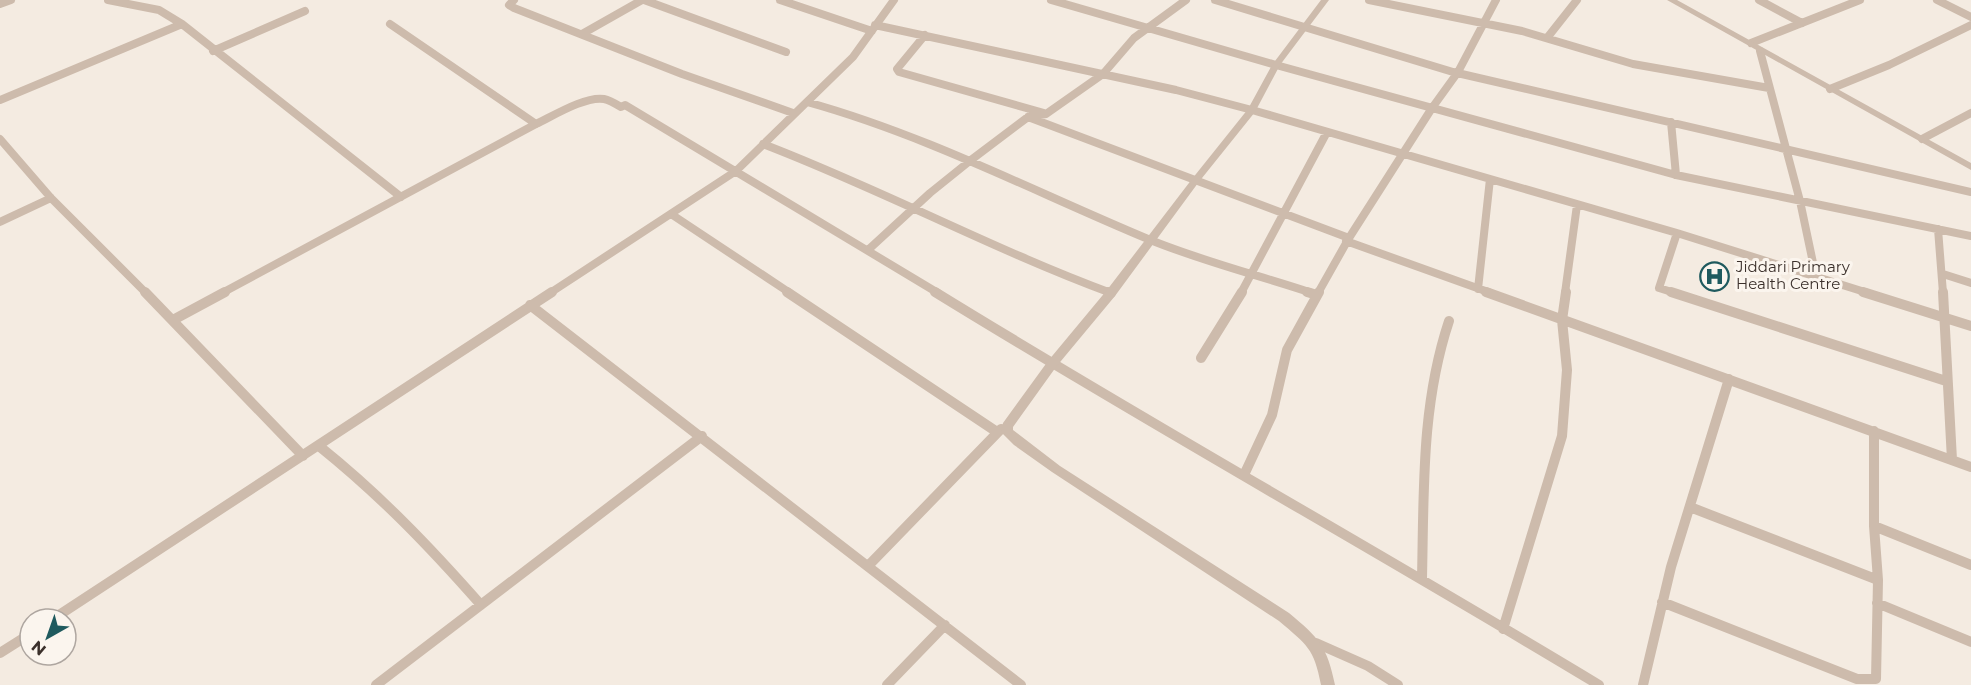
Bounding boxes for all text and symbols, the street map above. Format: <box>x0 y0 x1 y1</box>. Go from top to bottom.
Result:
place label: Jiddari Primary Health Centre <box>1735 257 1851 293</box>
hospital icon: Jiddari Primary Health Centre <box>1699 260 1731 292</box>
north arrow <box>18 607 78 667</box>
text: N <box>28 637 50 660</box>

